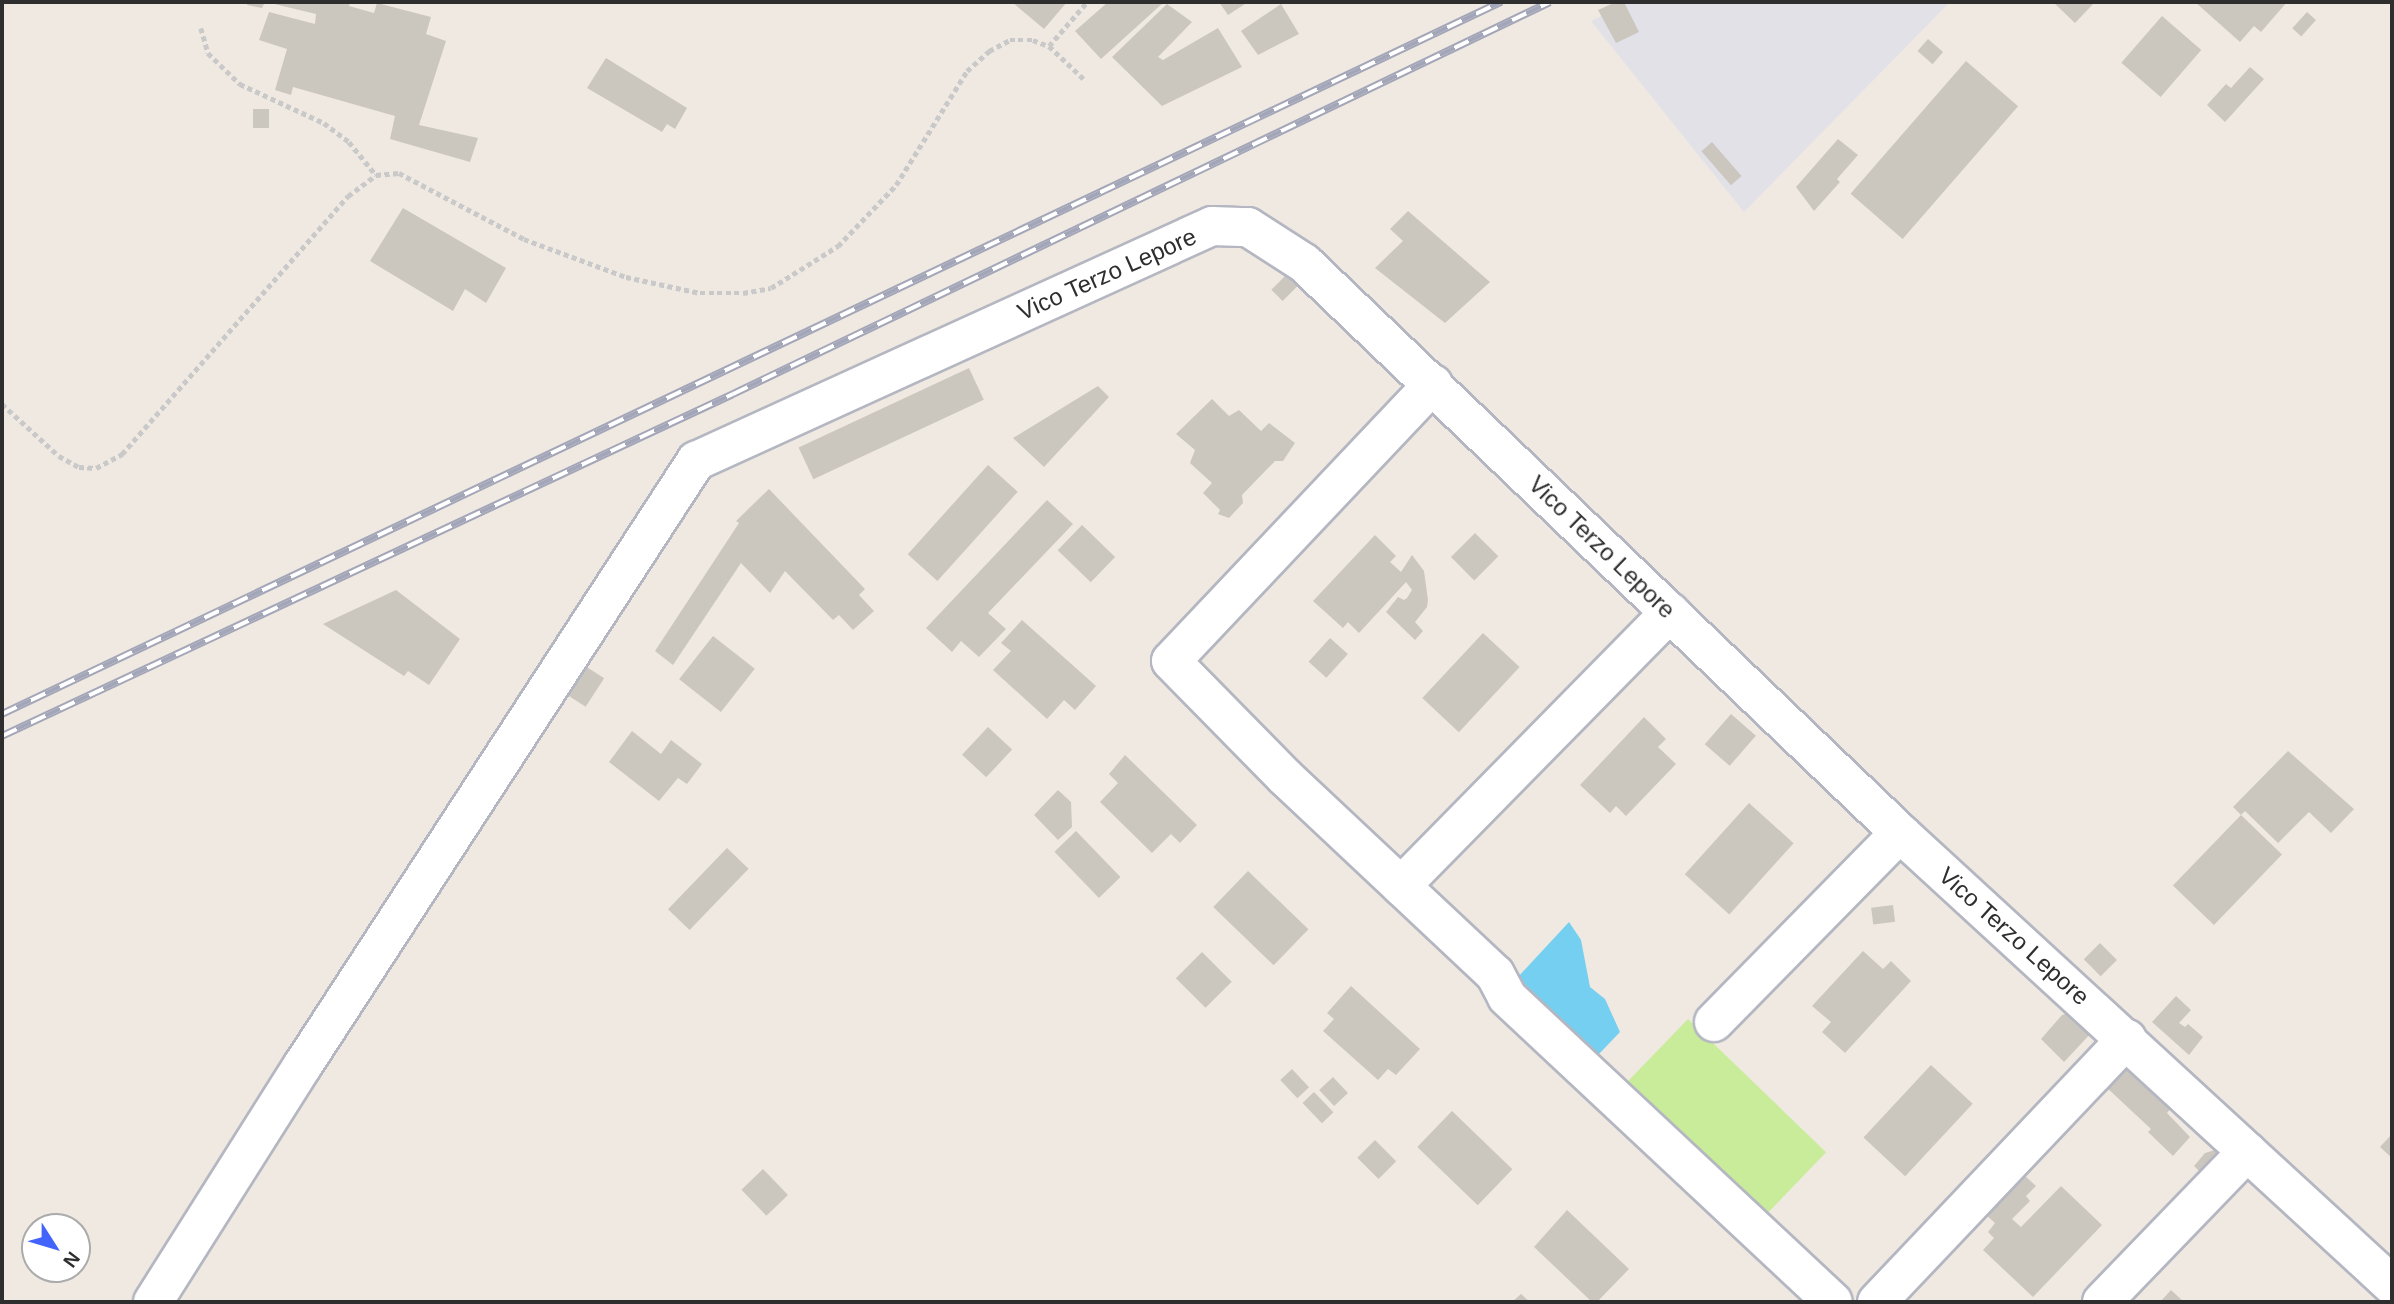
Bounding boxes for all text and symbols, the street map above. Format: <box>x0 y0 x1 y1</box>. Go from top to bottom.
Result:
street label: Vico Terzo Lepore <box>1013 222 1201 326</box>
street label: Vico Terzo Lepore <box>1523 470 1681 624</box>
street label: Vico Terzo Lepore <box>1933 861 2095 1011</box>
north arrow <box>21 1213 91 1283</box>
text: N <box>59 1248 84 1272</box>

